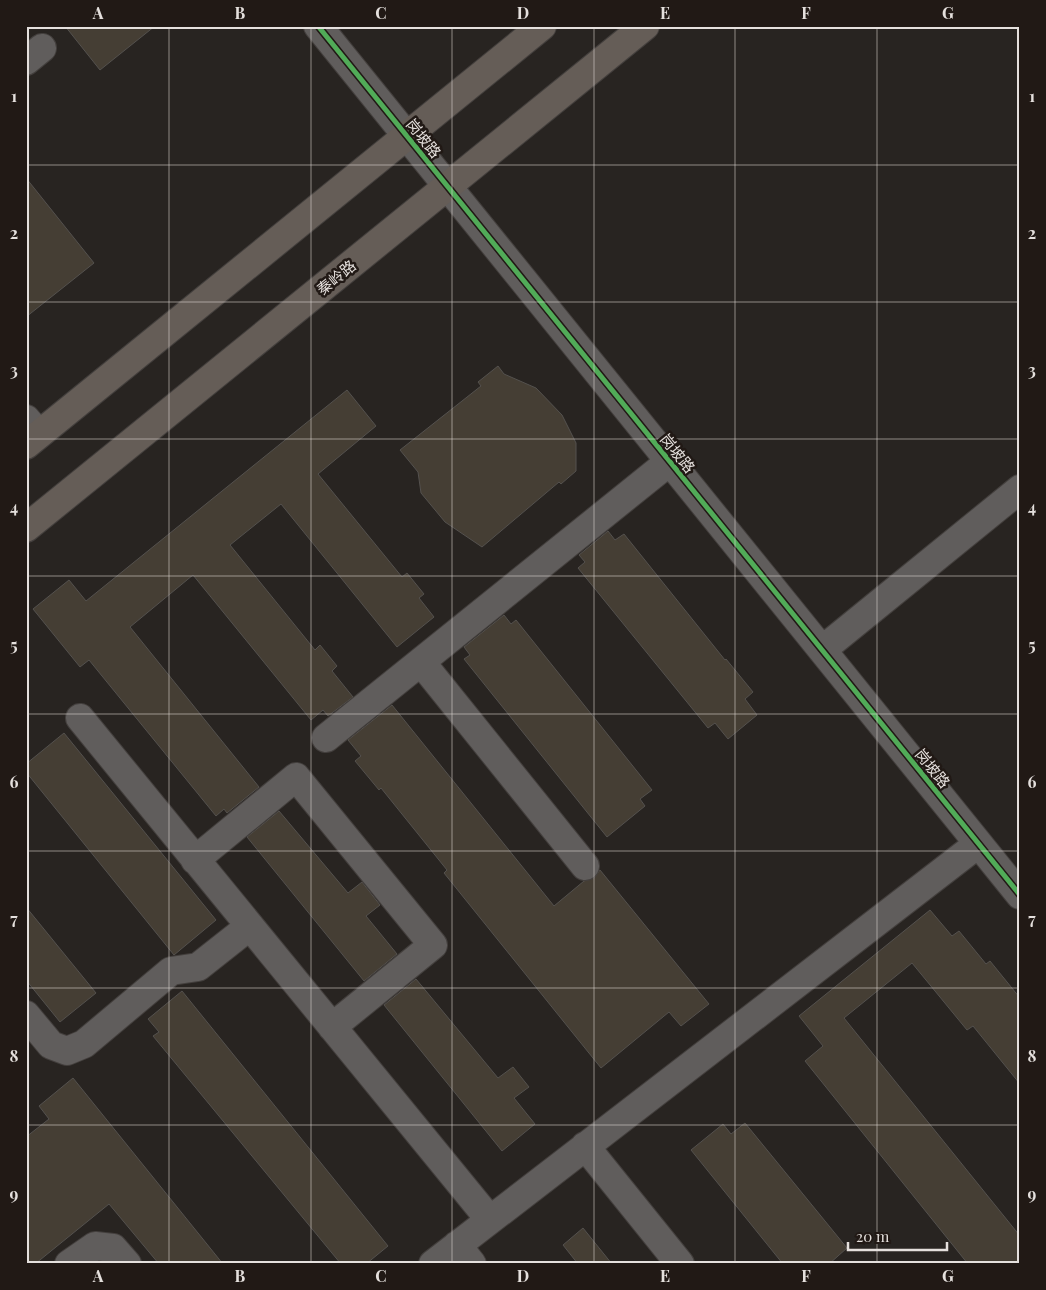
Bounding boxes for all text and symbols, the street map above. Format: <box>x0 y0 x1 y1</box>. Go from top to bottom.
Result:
text: A <box>92 2 104 23</box>
text: B <box>235 2 246 23</box>
text: C <box>375 2 387 23</box>
text: D <box>517 2 529 23</box>
text: E <box>660 2 670 23</box>
text: F <box>801 2 811 23</box>
text: G <box>942 2 954 23</box>
text: 1 <box>11 85 17 106</box>
text: 1 <box>1029 85 1035 106</box>
street label: 岗坡路 <box>402 114 446 162</box>
text: 2 <box>10 222 18 243</box>
text: 2 <box>1028 222 1036 243</box>
street label: 秦岭路 <box>312 255 360 299</box>
text: 3 <box>10 359 18 380</box>
text: 3 <box>1028 359 1036 380</box>
street label: 岗坡路 <box>656 429 700 477</box>
text: 4 <box>10 496 18 517</box>
text: 4 <box>1028 496 1036 517</box>
text: 5 <box>10 634 18 655</box>
text: 5 <box>1028 634 1036 655</box>
street label: 岗坡路 <box>911 744 955 792</box>
text: 6 <box>10 771 19 792</box>
text: 6 <box>1028 771 1037 792</box>
text: 7 <box>10 908 18 929</box>
text: 7 <box>1028 908 1036 929</box>
text: 8 <box>10 1045 19 1066</box>
text: 8 <box>1028 1045 1037 1066</box>
text: 9 <box>10 1183 19 1204</box>
text: 9 <box>1028 1183 1037 1204</box>
scale bar <box>848 1220 947 1252</box>
text: 20 m <box>856 1226 890 1246</box>
text: A <box>92 1265 104 1286</box>
text: B <box>235 1265 246 1286</box>
text: C <box>375 1265 387 1286</box>
text: D <box>517 1265 529 1286</box>
text: E <box>660 1265 670 1286</box>
text: F <box>801 1265 811 1286</box>
text: G <box>942 1265 954 1286</box>

